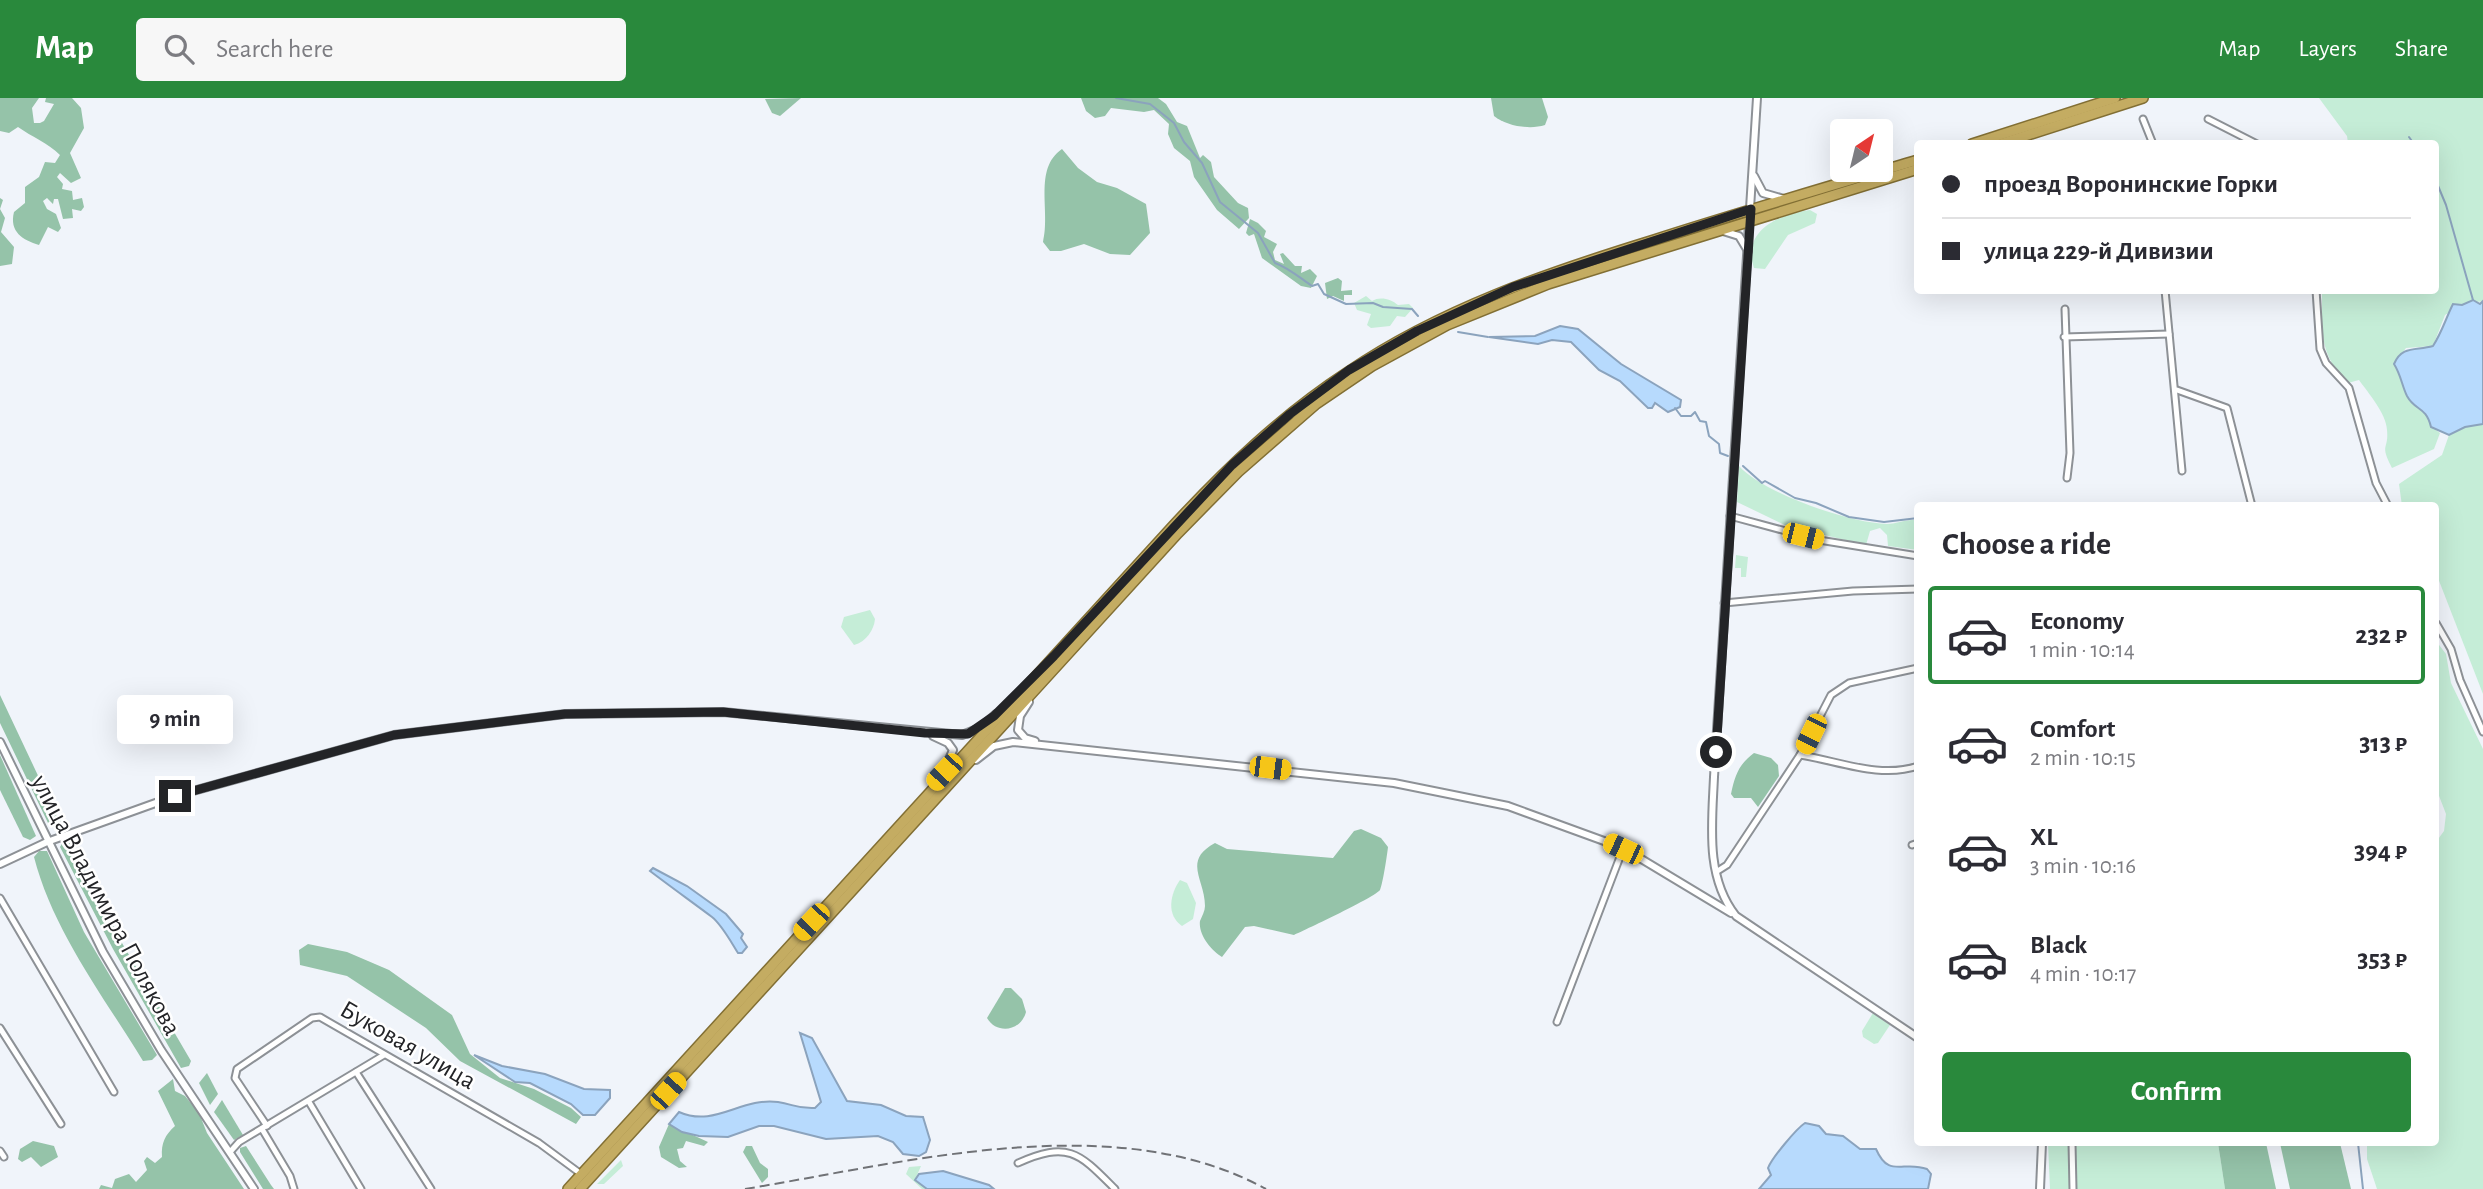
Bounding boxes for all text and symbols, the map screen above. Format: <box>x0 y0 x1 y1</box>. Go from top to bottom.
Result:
search box <box>136 18 626 81</box>
icon: search <box>160 30 198 68</box>
text: Map <box>35 32 94 65</box>
text: Search here <box>216 36 334 62</box>
text: Map <box>2218 37 2260 61</box>
text: Layers <box>2298 37 2357 61</box>
text: Share <box>2395 37 2448 61</box>
north arrow <box>1830 119 1894 182</box>
map controls <box>1830 119 1893 182</box>
text: проезд Воронинские Горки <box>1984 171 2278 197</box>
text: улица 229-й Дивизии <box>1984 238 2214 264</box>
car <box>1781 521 1826 551</box>
text: Choose a ride <box>1942 528 2111 560</box>
icon: car <box>1946 604 2009 667</box>
text: Economy <box>2030 608 2124 634</box>
text: 232 ₽ <box>2355 622 2407 648</box>
text: 1 min · 10:14 <box>2030 639 2135 662</box>
callout: 9 min <box>117 694 233 744</box>
text: 9 min <box>149 708 201 731</box>
car <box>1793 711 1830 757</box>
icon: car <box>1946 712 2009 775</box>
text: Comfort <box>2030 716 2115 742</box>
text: 313 ₽ <box>2359 730 2407 756</box>
route start <box>1700 736 1732 768</box>
text: 2 min · 10:15 <box>2030 747 2136 770</box>
car <box>922 749 967 795</box>
car <box>1248 755 1293 781</box>
street label: улица Владимира Полякова <box>26 770 186 1040</box>
route end <box>159 780 191 812</box>
icon: car <box>1946 820 2009 883</box>
text: XL <box>2030 824 2057 850</box>
car <box>1600 831 1647 867</box>
text: 394 ₽ <box>2354 838 2407 864</box>
text: 3 min · 10:16 <box>2030 855 2136 878</box>
car <box>789 899 834 945</box>
icon: car <box>1946 928 2009 991</box>
text: Black <box>2030 932 2087 958</box>
text: 353 ₽ <box>2357 946 2407 972</box>
text: 4 min · 10:17 <box>2030 963 2136 986</box>
street label: Буковая улица <box>336 996 480 1094</box>
button: Confirm <box>1942 1052 2411 1132</box>
car <box>647 1068 690 1114</box>

